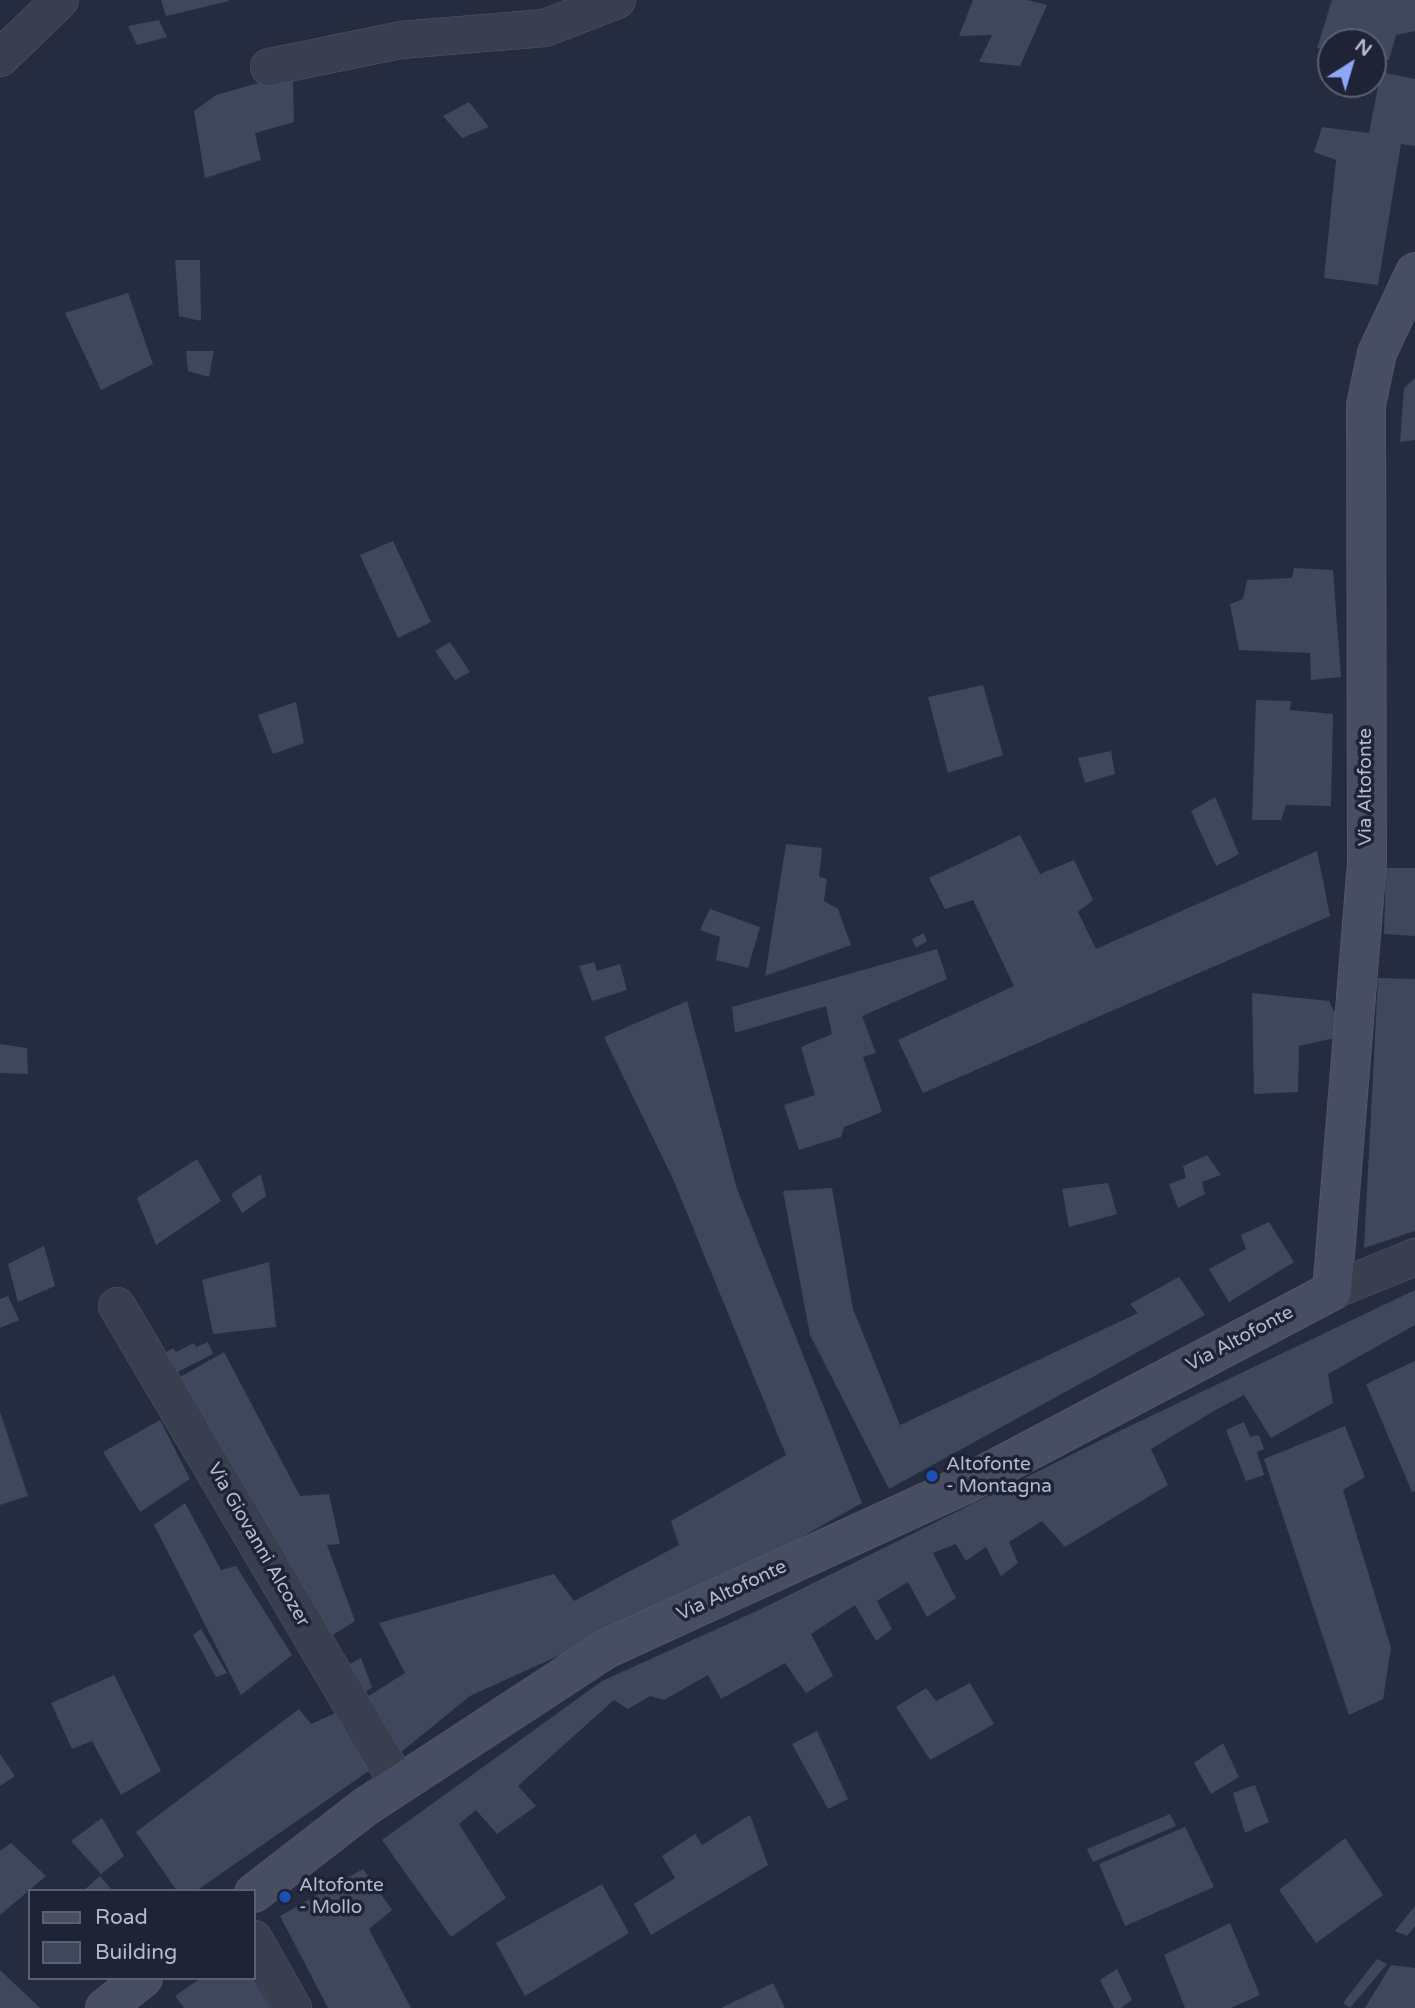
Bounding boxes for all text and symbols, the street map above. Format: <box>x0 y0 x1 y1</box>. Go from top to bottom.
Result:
north arrow <box>1317 28 1387 98</box>
text: N <box>1351 34 1376 61</box>
street label: Via Altofonte <box>1355 728 1377 846</box>
street label: Via Altofonte <box>1182 1301 1298 1377</box>
place label: Altofonte - Montagna <box>946 1454 1052 1498</box>
street label: Via Giovanni Alcozer <box>202 1459 314 1631</box>
marker: Altofonte - Montagna <box>924 1468 940 1484</box>
street label: Via Altofonte <box>674 1556 790 1626</box>
place label: Altofonte - Mollo <box>299 1875 384 1919</box>
legend <box>28 1889 256 1980</box>
marker: Altofonte - Mollo <box>277 1889 293 1905</box>
text: Road <box>95 1905 148 1930</box>
text: Building <box>95 1940 177 1965</box>

